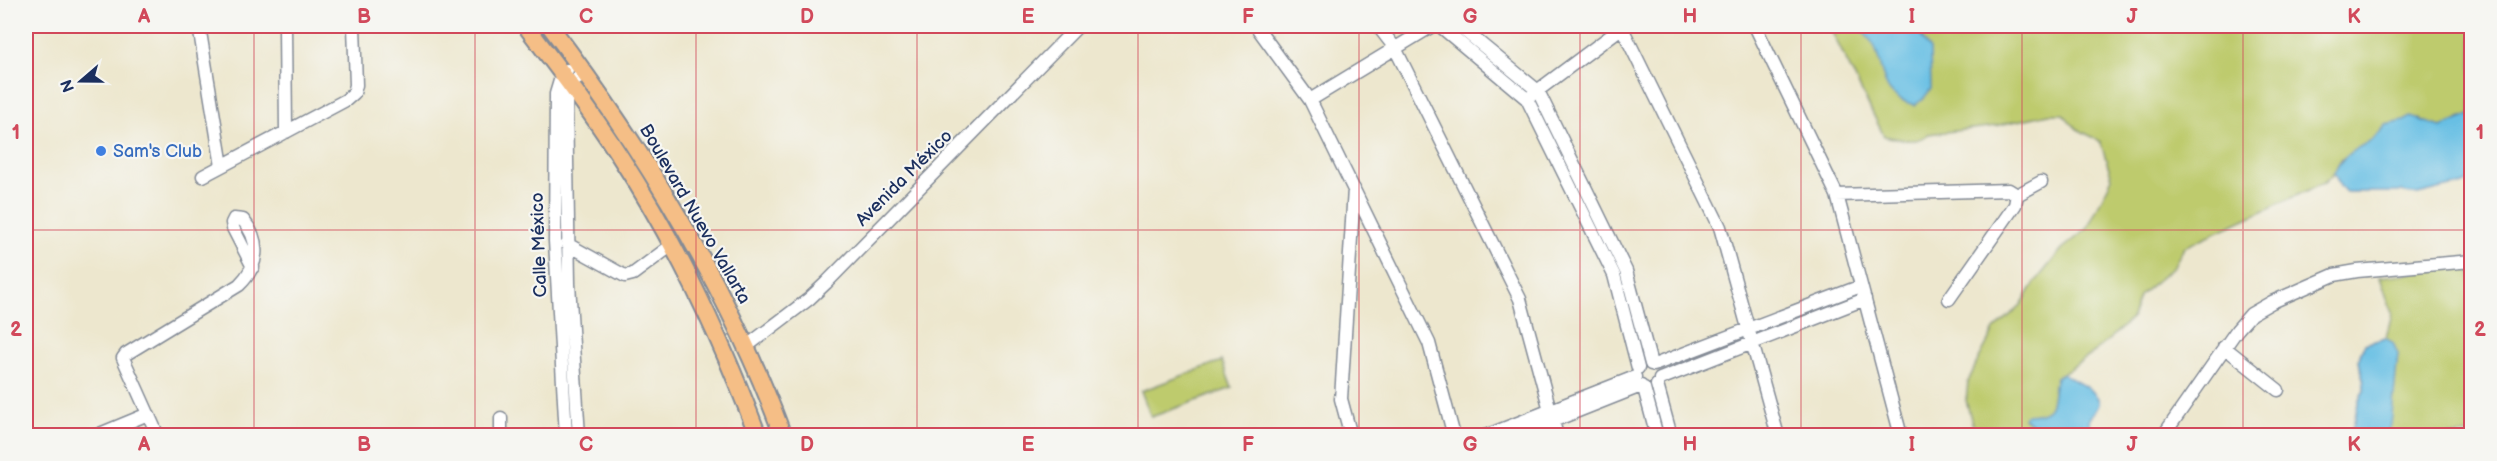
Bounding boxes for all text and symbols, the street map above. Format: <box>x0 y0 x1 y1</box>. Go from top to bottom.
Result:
text: A <box>137 5 151 29</box>
text: B <box>357 5 371 29</box>
text: C <box>579 5 593 29</box>
text: D <box>800 5 814 29</box>
text: E <box>1022 5 1035 29</box>
text: F <box>1242 5 1254 29</box>
text: G <box>1463 5 1478 29</box>
text: H <box>1683 5 1697 29</box>
text: I <box>1909 5 1915 29</box>
text: J <box>2127 5 2139 29</box>
text: K <box>2347 5 2361 29</box>
north arrow <box>51 51 111 111</box>
text: N <box>57 77 79 95</box>
street label: Boulevard Nuevo Vallarta <box>635 120 755 308</box>
text: 1 <box>12 121 20 145</box>
text: 1 <box>2476 121 2484 145</box>
street label: Avenida México <box>851 125 957 231</box>
place label: Sam's Club <box>113 141 202 162</box>
marker: Sam's Club <box>94 144 108 158</box>
street label: Calle México <box>527 192 551 298</box>
text: 2 <box>10 318 22 342</box>
text: 2 <box>2474 318 2486 342</box>
text: A <box>137 433 151 457</box>
text: B <box>357 433 371 457</box>
text: C <box>579 433 593 457</box>
text: D <box>800 433 814 457</box>
text: E <box>1022 433 1035 457</box>
text: F <box>1242 433 1254 457</box>
text: G <box>1463 433 1478 457</box>
text: H <box>1683 433 1697 457</box>
text: I <box>1909 433 1915 457</box>
text: J <box>2127 433 2139 457</box>
text: K <box>2347 433 2361 457</box>

